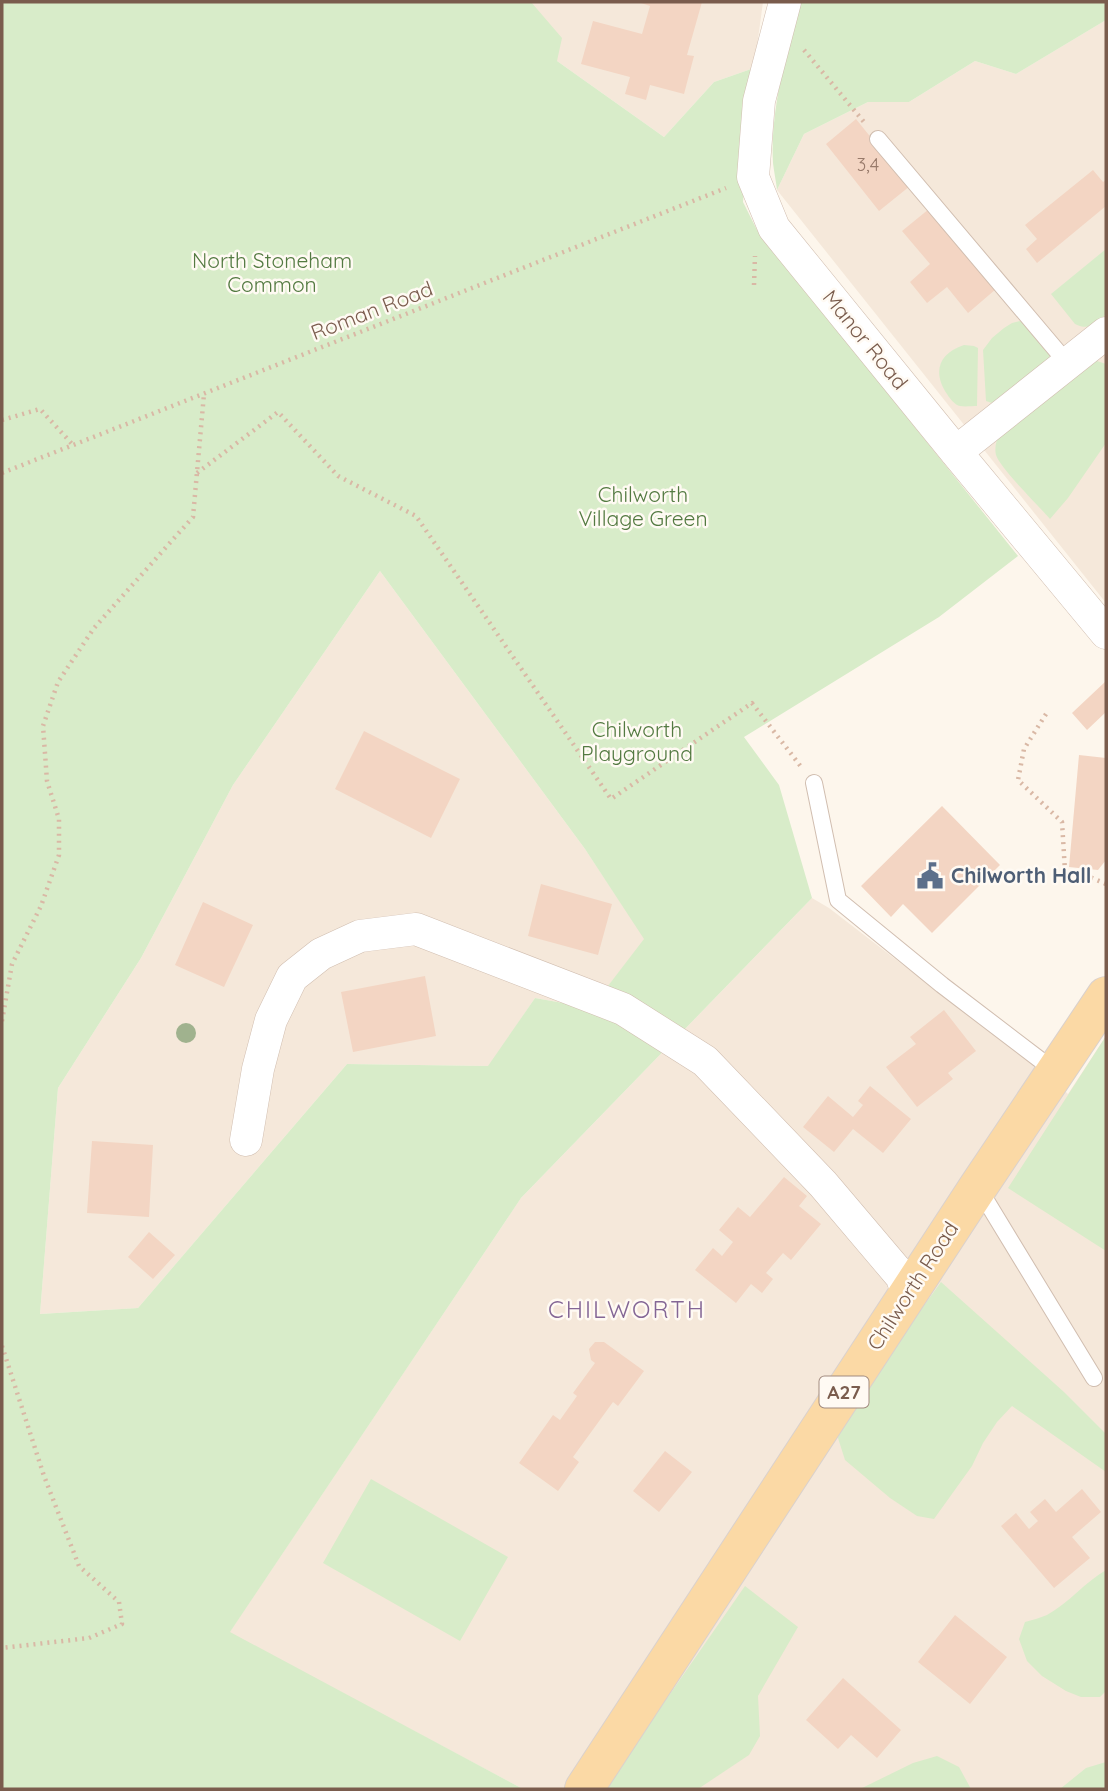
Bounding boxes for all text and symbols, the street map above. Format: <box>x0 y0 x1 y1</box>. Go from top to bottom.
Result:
house number: 3,4 <box>857 153 879 176</box>
park label: North Stoneham Common <box>192 247 352 297</box>
street label: Roman Road <box>307 275 436 345</box>
street label: Manor Road <box>818 284 914 395</box>
park label: Chilworth Village Green <box>578 481 708 531</box>
park label: Chilworth Playground <box>581 716 693 766</box>
public building icon: Chilworth Hall <box>915 861 945 891</box>
place label: Chilworth Hall <box>951 862 1092 888</box>
street label: Chilworth Road <box>861 1216 963 1355</box>
district label: CHILWORTH <box>548 1294 706 1324</box>
road number: A27 <box>820 1376 868 1408</box>

